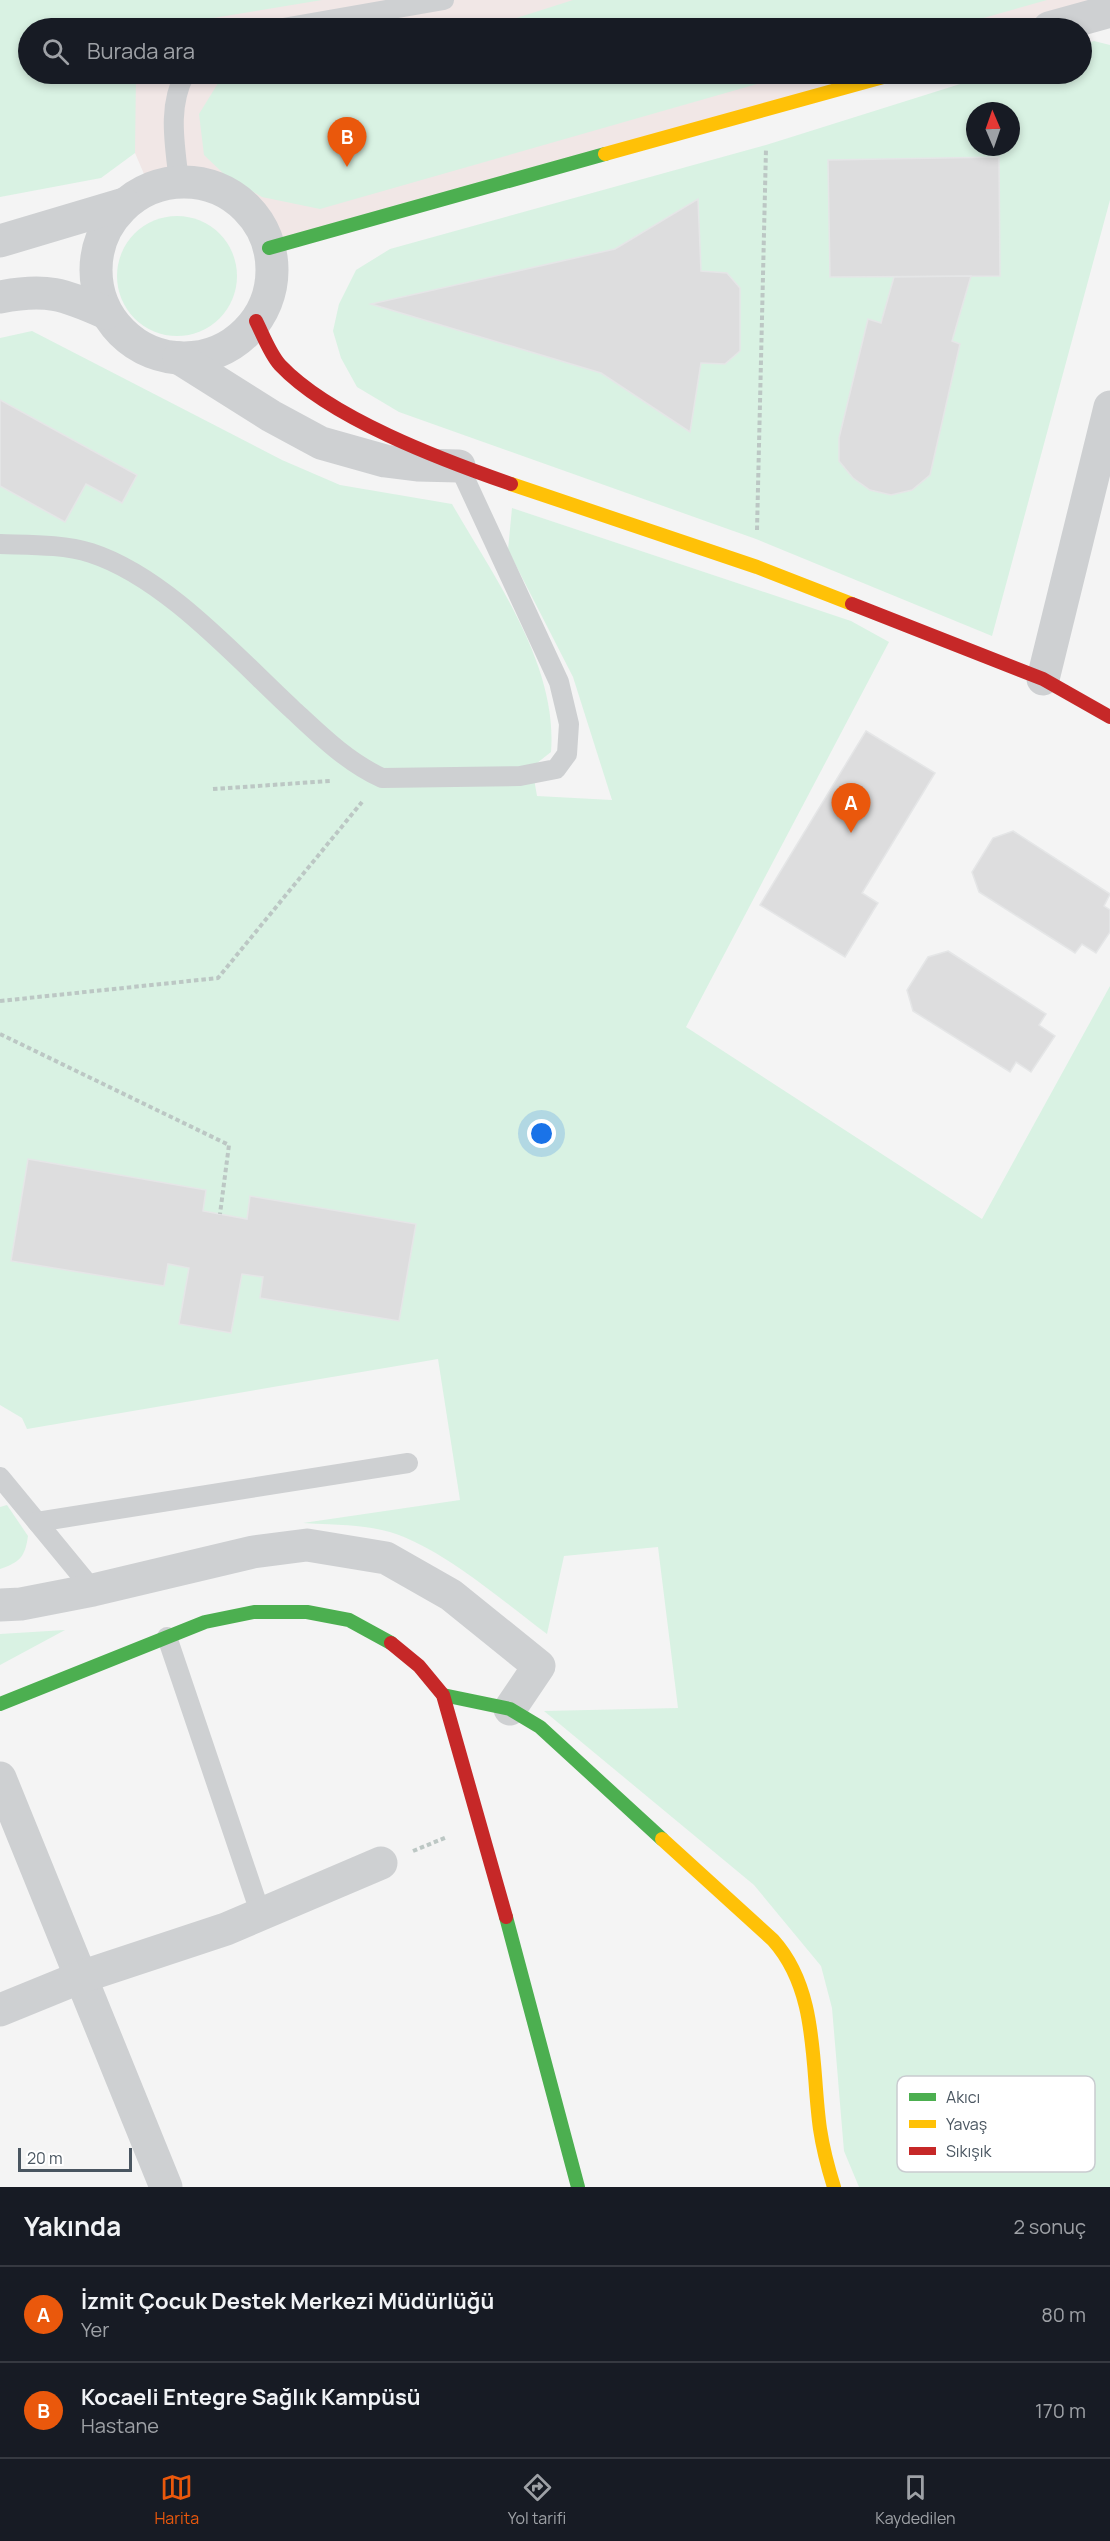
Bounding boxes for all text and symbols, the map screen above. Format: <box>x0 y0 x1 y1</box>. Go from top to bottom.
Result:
search box <box>18 18 1092 84</box>
icon: search <box>39 35 72 68</box>
text: Burada ara <box>87 36 195 66</box>
north arrow <box>966 102 1020 156</box>
pin: B <box>328 118 366 167</box>
pin: A <box>832 784 870 833</box>
your location <box>527 1119 556 1148</box>
legend <box>897 2076 1095 2172</box>
text: Akıcı <box>946 2086 980 2108</box>
text: Yavaş <box>946 2113 987 2135</box>
text: Sıkışık <box>946 2140 992 2162</box>
scale bar <box>18 2145 132 2172</box>
text: 20 m <box>27 2147 63 2169</box>
text: Yakında <box>24 2208 121 2244</box>
text: 2 sonuç <box>1013 2213 1086 2240</box>
text: İzmit Çocuk Destek Merkezi Müdürlüğü <box>81 2286 494 2316</box>
text: A <box>37 2301 50 2328</box>
text: 80 m <box>1041 2301 1086 2328</box>
text: Yer <box>81 2316 109 2343</box>
text: Kocaeli Entegre Sağlık Kampüsü <box>81 2382 421 2412</box>
text: B <box>37 2397 50 2424</box>
text: 170 m <box>1035 2397 1086 2424</box>
text: Hastane <box>81 2412 159 2439</box>
tab: Harita <box>154 2471 199 2529</box>
tab: Yol tarifi <box>508 2471 566 2529</box>
tab: Kaydedilen <box>875 2471 956 2529</box>

